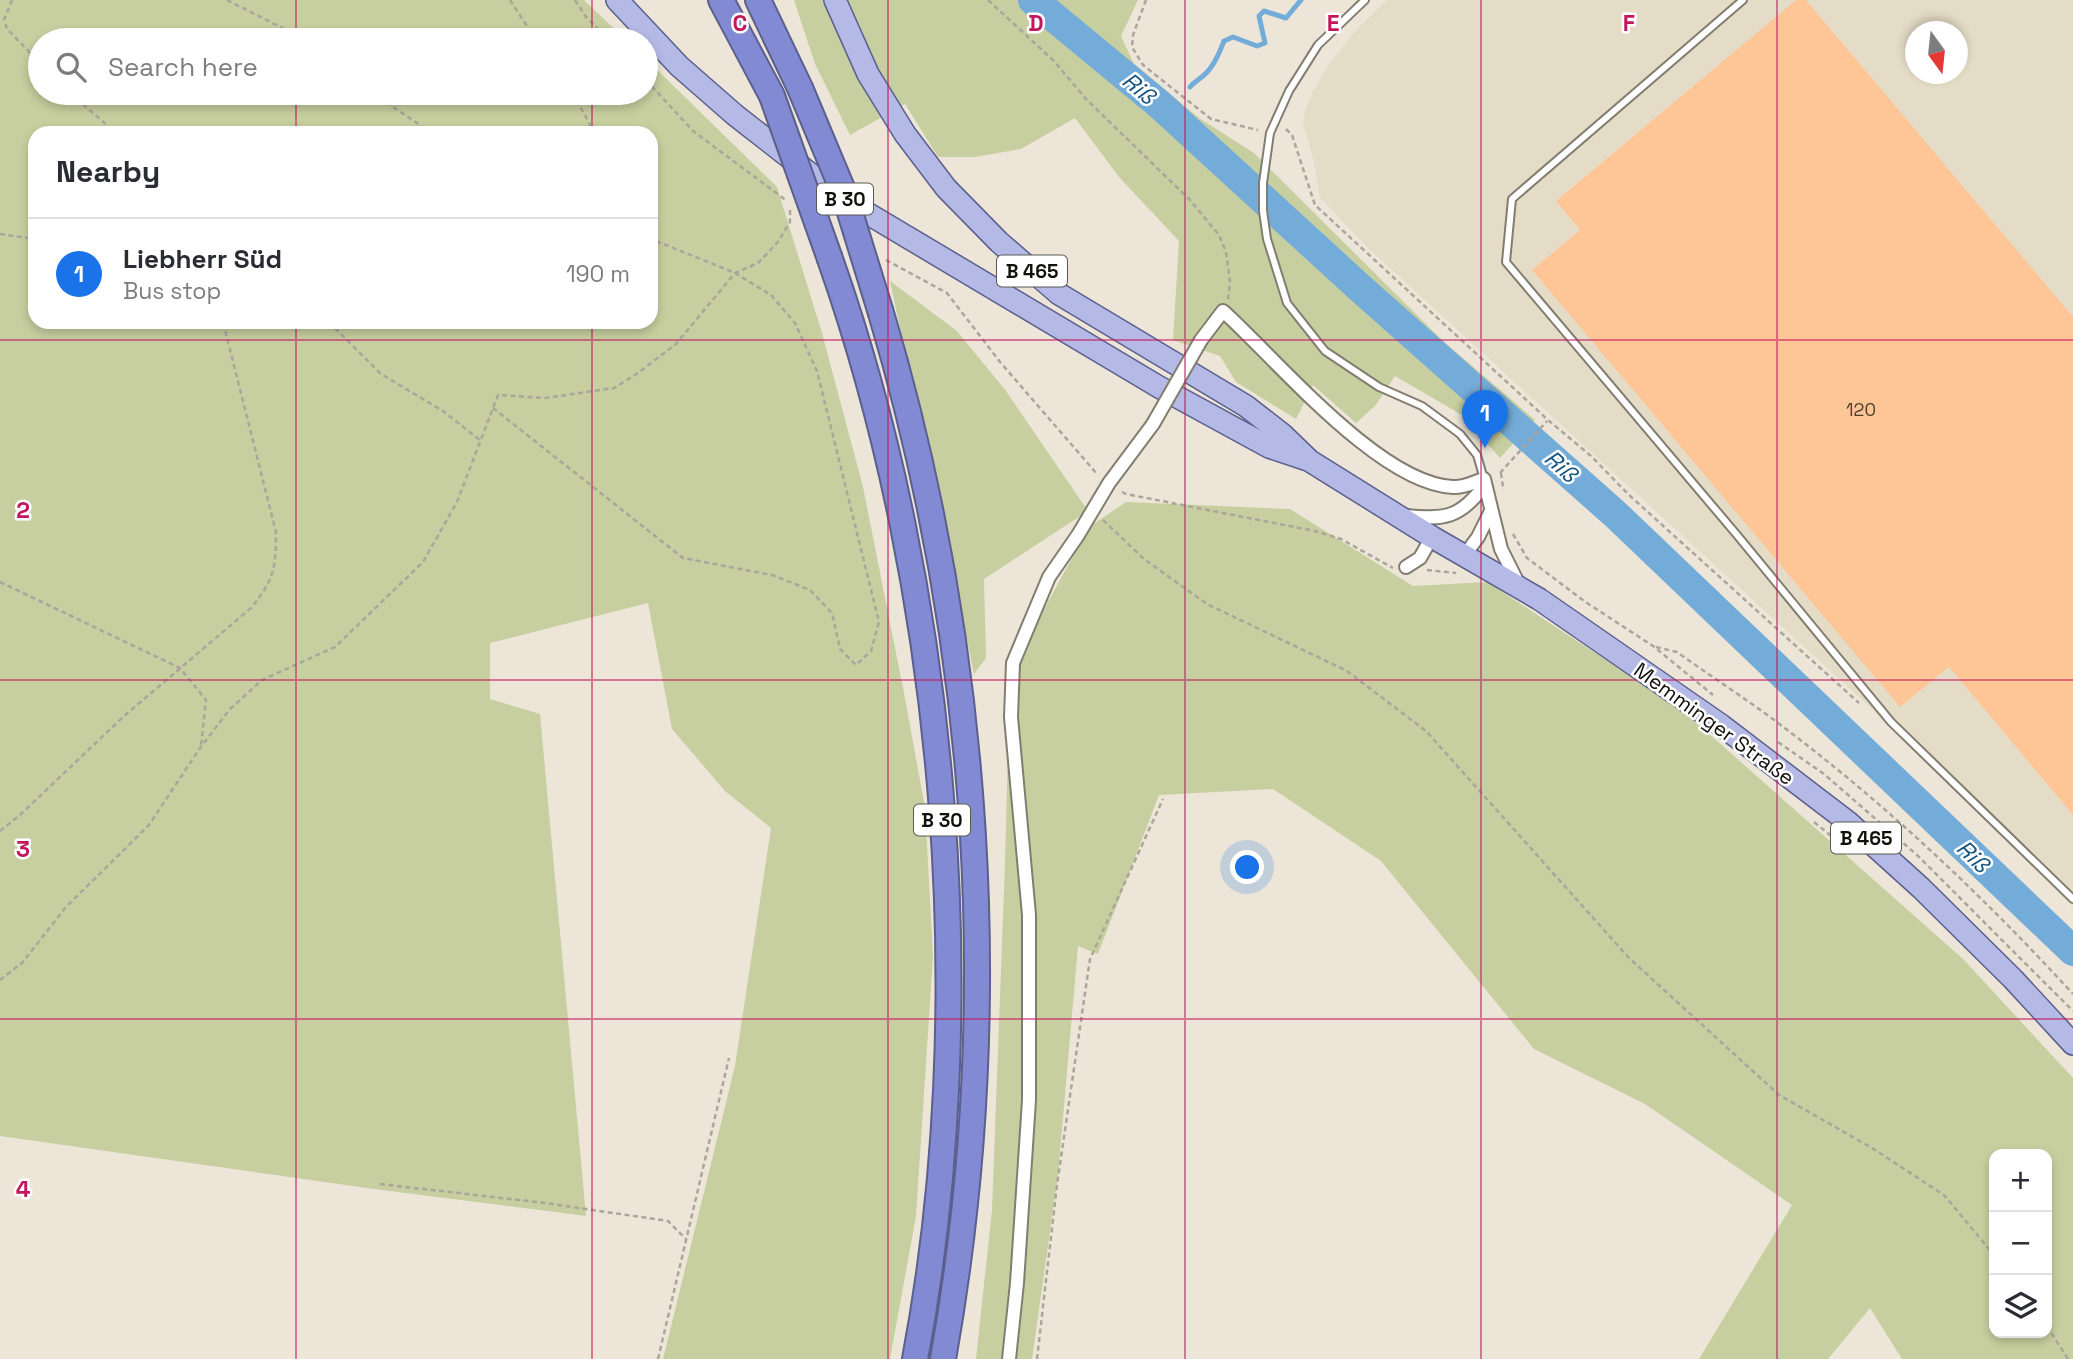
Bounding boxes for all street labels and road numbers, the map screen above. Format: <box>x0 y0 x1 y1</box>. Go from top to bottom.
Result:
road number: B 30 <box>817 183 873 214</box>
road number: B 465 <box>997 256 1067 286</box>
street label: Memminger Straße <box>1629 656 1800 791</box>
road number: B 30 <box>914 804 970 835</box>
road number: B 465 <box>1831 822 1901 853</box>

